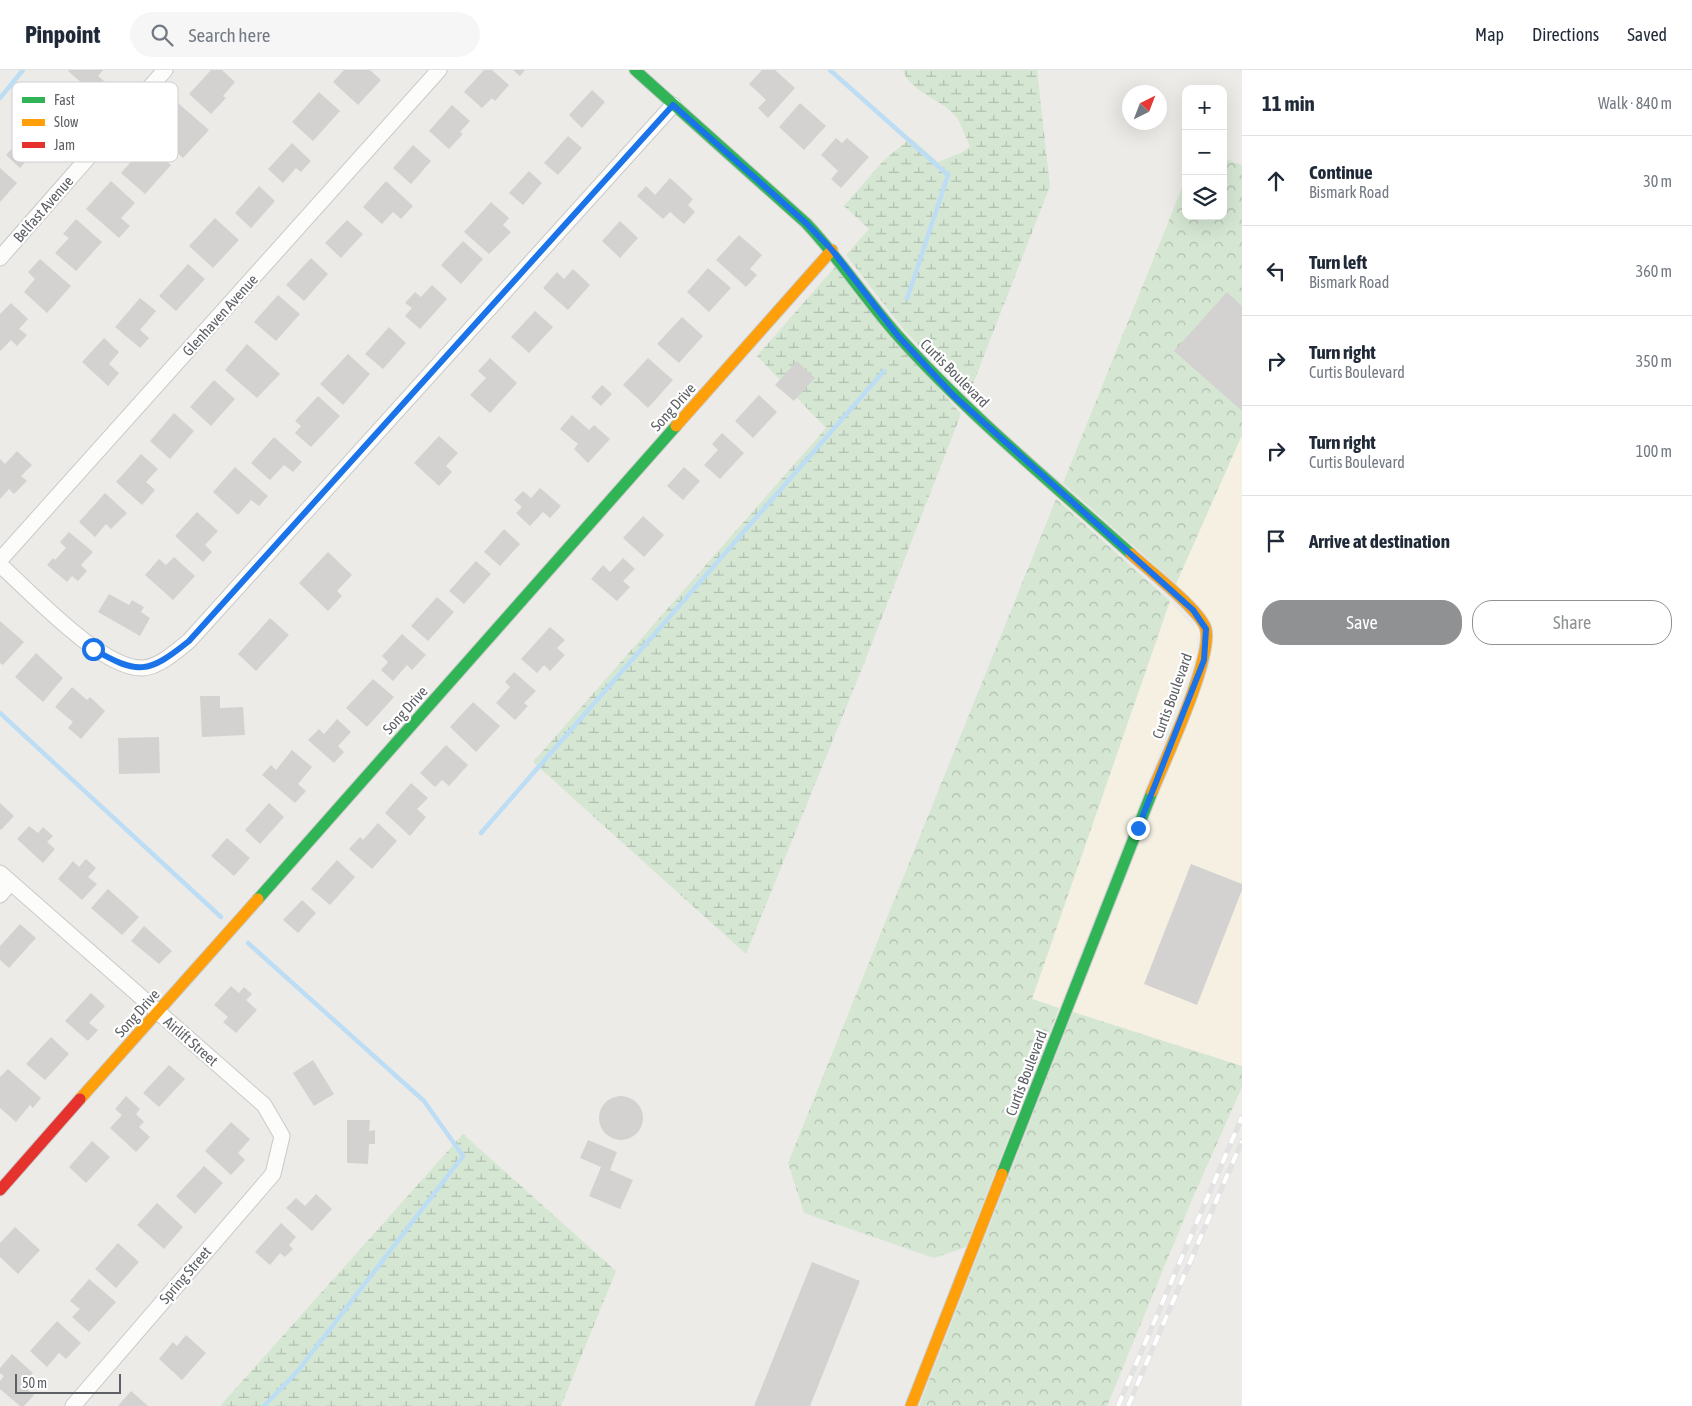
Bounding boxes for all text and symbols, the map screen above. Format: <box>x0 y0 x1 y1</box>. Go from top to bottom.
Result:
search box <box>130 12 480 57</box>
text: Pinpoint <box>25 21 100 48</box>
icon: search <box>148 21 176 49</box>
text: Search here <box>188 24 270 46</box>
text: Map <box>1475 24 1504 45</box>
text: Directions <box>1532 24 1599 45</box>
text: Saved <box>1627 24 1667 45</box>
legend <box>12 82 178 162</box>
north arrow <box>1122 85 1167 130</box>
map controls <box>1182 85 1227 220</box>
button: + <box>1182 85 1227 130</box>
text: 11 min <box>1262 91 1315 115</box>
text: Fast <box>54 92 75 108</box>
text: Walk · 840 m <box>1598 94 1672 112</box>
text: Slow <box>54 114 79 130</box>
button: − <box>1182 130 1227 175</box>
text: Jam <box>54 137 75 153</box>
text: Continue <box>1309 161 1373 183</box>
icon: ahead <box>1262 167 1290 195</box>
street label: Belfast Avenue <box>10 172 77 246</box>
text: 30 m <box>1643 172 1672 190</box>
button: layers <box>1182 175 1227 220</box>
text: Bismark Road <box>1309 183 1389 201</box>
text: Turn left <box>1309 251 1367 273</box>
icon: left <box>1262 257 1290 285</box>
text: 360 m <box>1636 262 1672 280</box>
street label: Glenhaven Avenue <box>179 271 261 359</box>
text: Bismark Road <box>1309 273 1389 291</box>
street label: Curtis Boulevard <box>917 335 993 411</box>
text: Turn right <box>1309 341 1376 363</box>
icon: right <box>1262 347 1290 375</box>
text: 350 m <box>1636 352 1672 370</box>
text: Curtis Boulevard <box>1309 363 1405 381</box>
street label: Song Drive <box>647 380 699 434</box>
text: Turn right <box>1309 431 1376 453</box>
icon: right <box>1262 437 1290 465</box>
text: 100 m <box>1636 442 1672 460</box>
text: Curtis Boulevard <box>1309 453 1405 471</box>
icon: arrive <box>1262 527 1290 555</box>
text: Arrive at destination <box>1309 530 1450 552</box>
button: Save <box>1262 600 1462 645</box>
button: Share <box>1472 600 1672 645</box>
route start <box>82 638 105 661</box>
street label: Curtis Boulevard <box>1149 651 1195 741</box>
street label: Song Drive <box>379 683 431 737</box>
route end <box>1127 817 1150 840</box>
street label: Song Drive <box>111 986 163 1040</box>
street label: Airlift Street <box>160 1013 222 1069</box>
street label: Curtis Boulevard <box>1002 1028 1050 1118</box>
street label: Spring Street <box>156 1243 214 1307</box>
scale bar <box>15 1371 121 1394</box>
text: 50 m <box>22 1375 47 1391</box>

